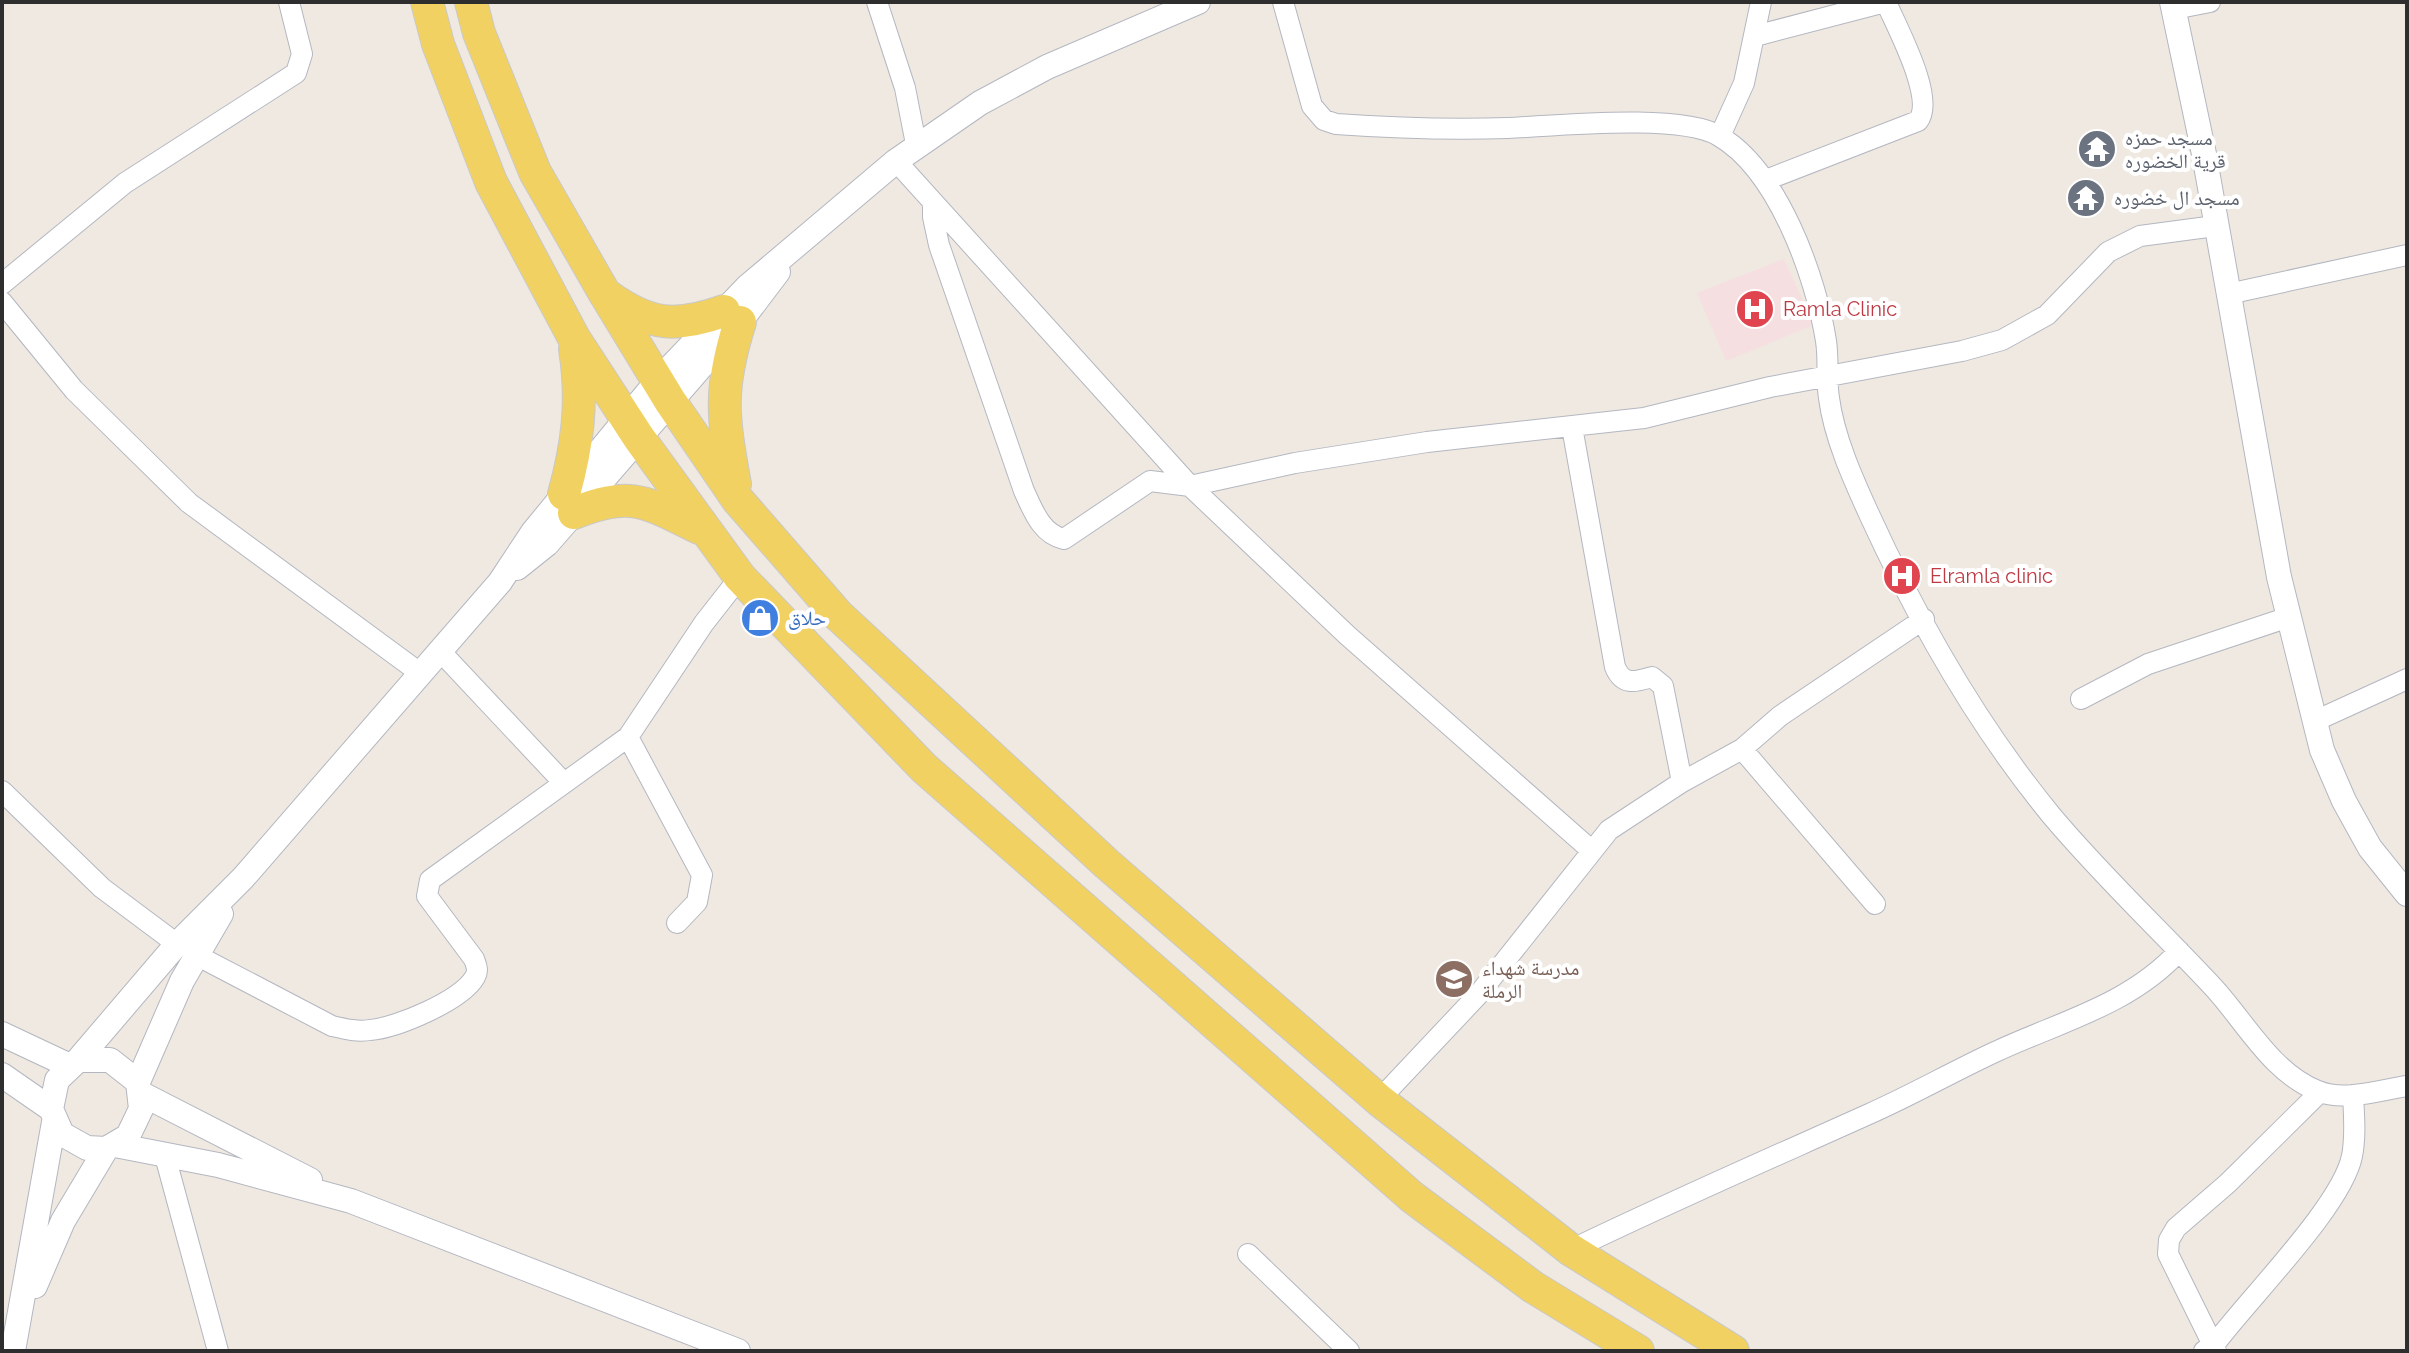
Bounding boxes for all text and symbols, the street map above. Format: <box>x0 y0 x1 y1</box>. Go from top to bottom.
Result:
place label: مسجد حمزه قرية الخضوره <box>2125 126 2226 173</box>
temple icon: مسجد حمزه قرية الخضوره <box>2076 128 2118 170</box>
temple icon: مسجد ال خضوره <box>2065 177 2107 219</box>
place label: مسجد ال خضوره <box>2114 186 2240 210</box>
hospital icon: Ramla Clinic <box>1734 288 1776 330</box>
place label: Ramla Clinic <box>1783 297 1897 321</box>
hospital icon: Elramla clinic <box>1881 555 1923 597</box>
place label: Elramla clinic <box>1930 564 2053 588</box>
shop icon: حلاق <box>739 597 781 639</box>
place label: حلاق <box>788 606 826 630</box>
place label: مدرسة شهداء الرملة <box>1482 956 1579 1003</box>
school or university icon: مدرسة شهداء الرملة <box>1433 958 1475 1000</box>

